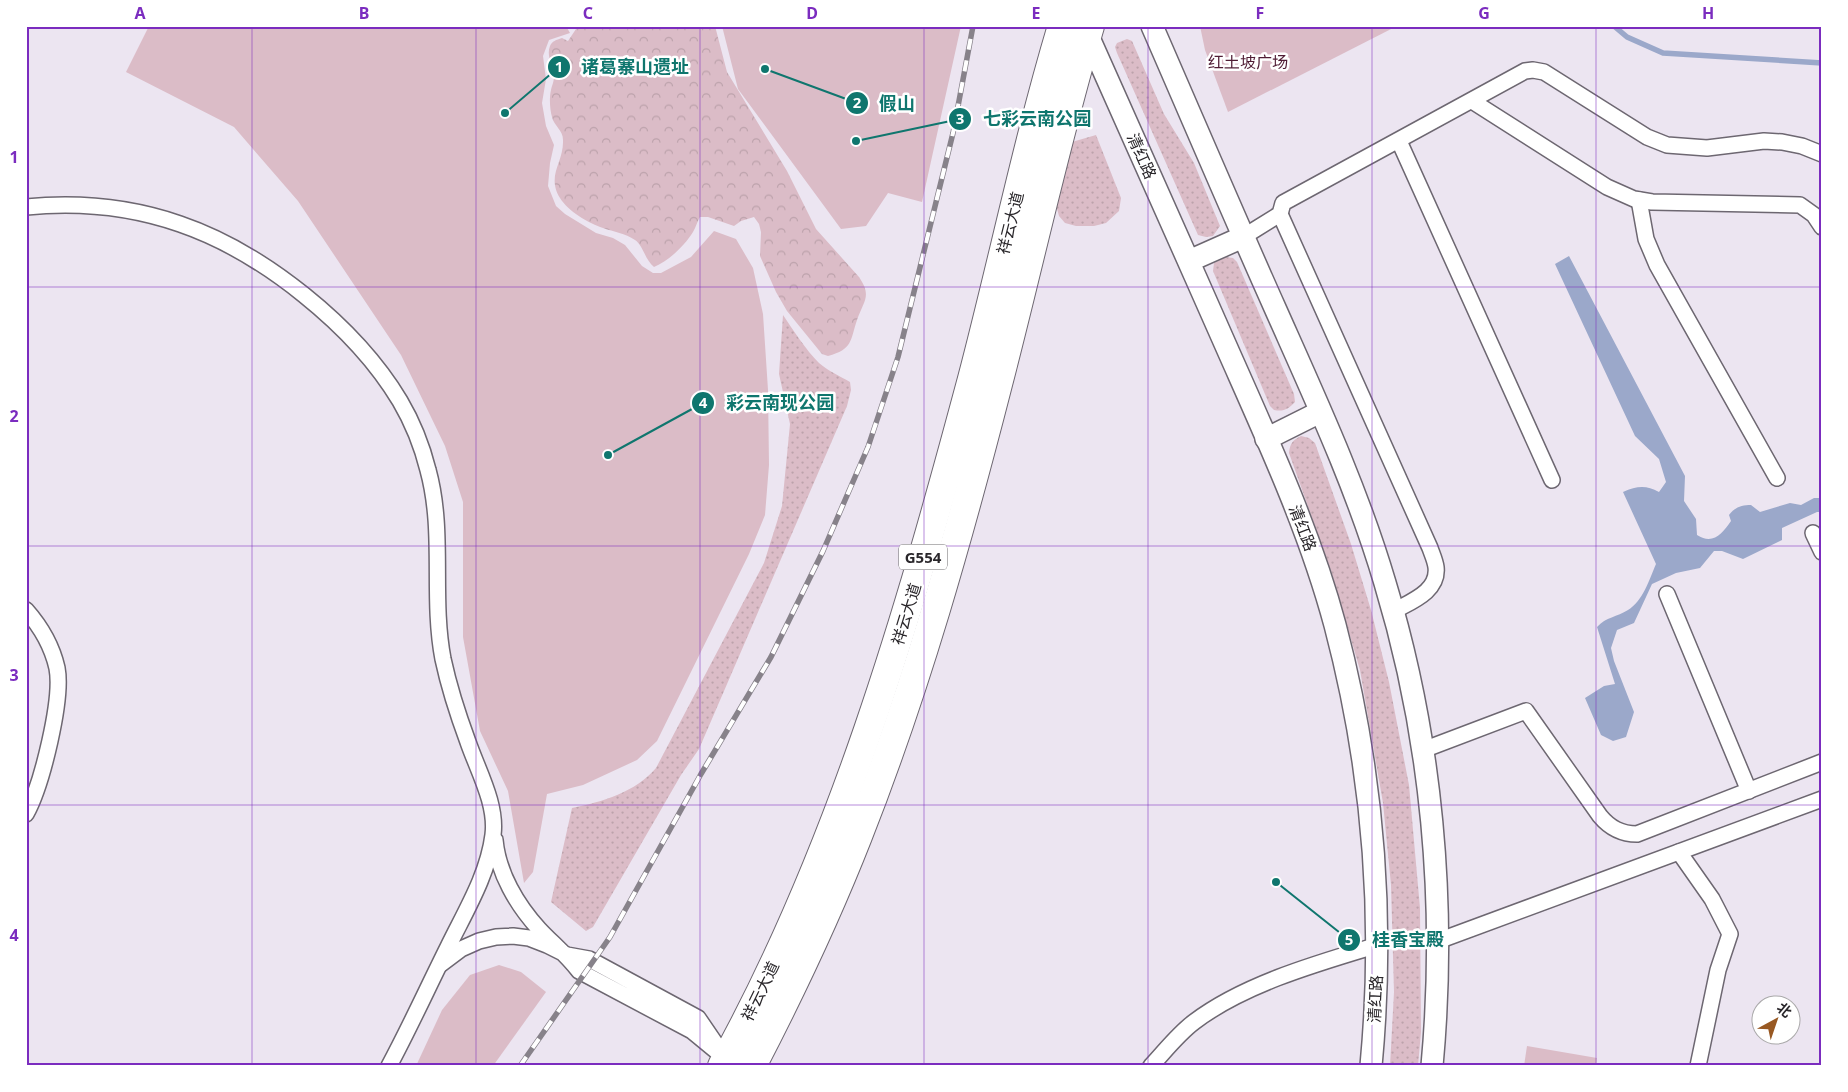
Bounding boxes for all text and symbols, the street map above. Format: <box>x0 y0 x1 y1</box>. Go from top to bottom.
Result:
text: A <box>134 2 146 24</box>
text: B <box>359 2 369 24</box>
text: C <box>583 2 593 24</box>
text: D <box>806 2 818 24</box>
text: E <box>1032 2 1041 24</box>
text: F <box>1256 2 1264 24</box>
text: G <box>1478 2 1490 24</box>
text: H <box>1702 2 1714 24</box>
callout: 诸葛寨山遗址 <box>546 51 699 84</box>
park label: 红土坡广场 <box>1208 51 1288 73</box>
text: 诸葛寨山遗址 <box>581 54 689 78</box>
text: 1 <box>555 56 563 76</box>
callout: 假山 <box>844 87 925 120</box>
text: 假山 <box>879 91 915 115</box>
text: 2 <box>853 92 862 112</box>
callout: 七彩云南公园 <box>948 102 1101 135</box>
text: 七彩云南公园 <box>983 106 1091 130</box>
text: 3 <box>956 108 964 128</box>
street label: 清红路 <box>1122 130 1162 182</box>
text: 1 <box>9 146 19 168</box>
street label: 祥云大道 <box>992 189 1028 257</box>
callout: 彩云南现公园 <box>691 387 844 420</box>
text: 彩云南现公园 <box>726 390 834 414</box>
text: 4 <box>699 392 708 412</box>
text: 2 <box>9 405 19 427</box>
street label: 清红路 <box>1284 502 1322 554</box>
road number: G554 <box>899 544 947 570</box>
street label: 祥云大道 <box>886 580 926 648</box>
text: 3 <box>9 664 19 686</box>
text: 4 <box>9 924 19 946</box>
callout: 桂香宝殿 <box>1337 924 1454 957</box>
text: 桂香宝殿 <box>1372 927 1444 951</box>
text: 5 <box>1345 929 1353 949</box>
street label: 祥云大道 <box>736 957 784 1025</box>
street label: 清红路 <box>1363 974 1387 1024</box>
north arrow <box>1750 994 1800 1044</box>
text: 北 <box>1773 998 1796 1021</box>

